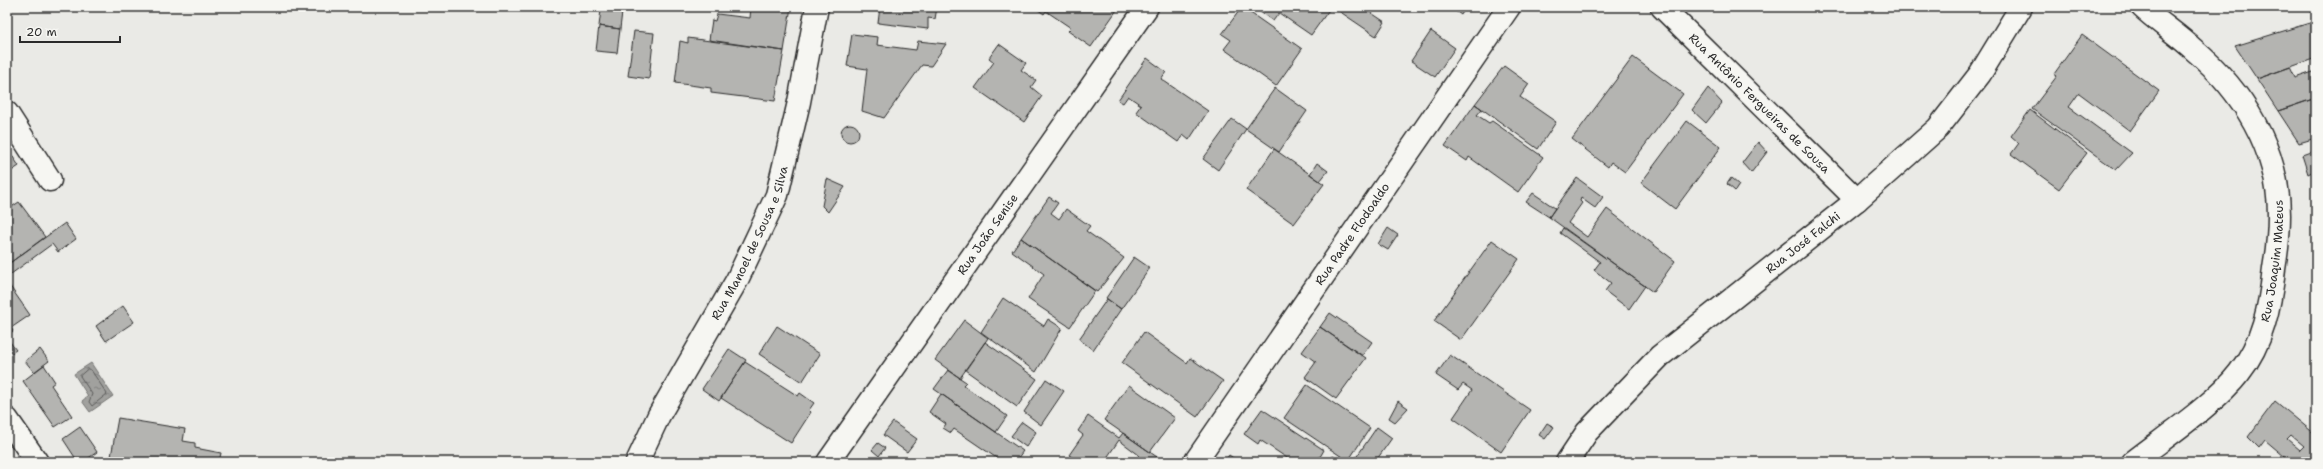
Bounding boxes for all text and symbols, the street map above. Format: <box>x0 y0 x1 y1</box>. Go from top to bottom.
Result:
scale bar <box>20 18 120 44</box>
text: 20 m <box>26 24 57 40</box>
street label: Rua Antônio Fergueiras de Sousa <box>1685 30 1834 177</box>
street label: Rua Manoel de Sousa e Silva <box>708 164 792 323</box>
street label: Rua Padre Flodoaldo <box>1311 180 1393 288</box>
street label: Rua João Senise <box>954 190 1022 278</box>
street label: Rua Joaquim Mateus <box>2257 199 2287 324</box>
street label: Rua José Falchi <box>1762 208 1844 277</box>

